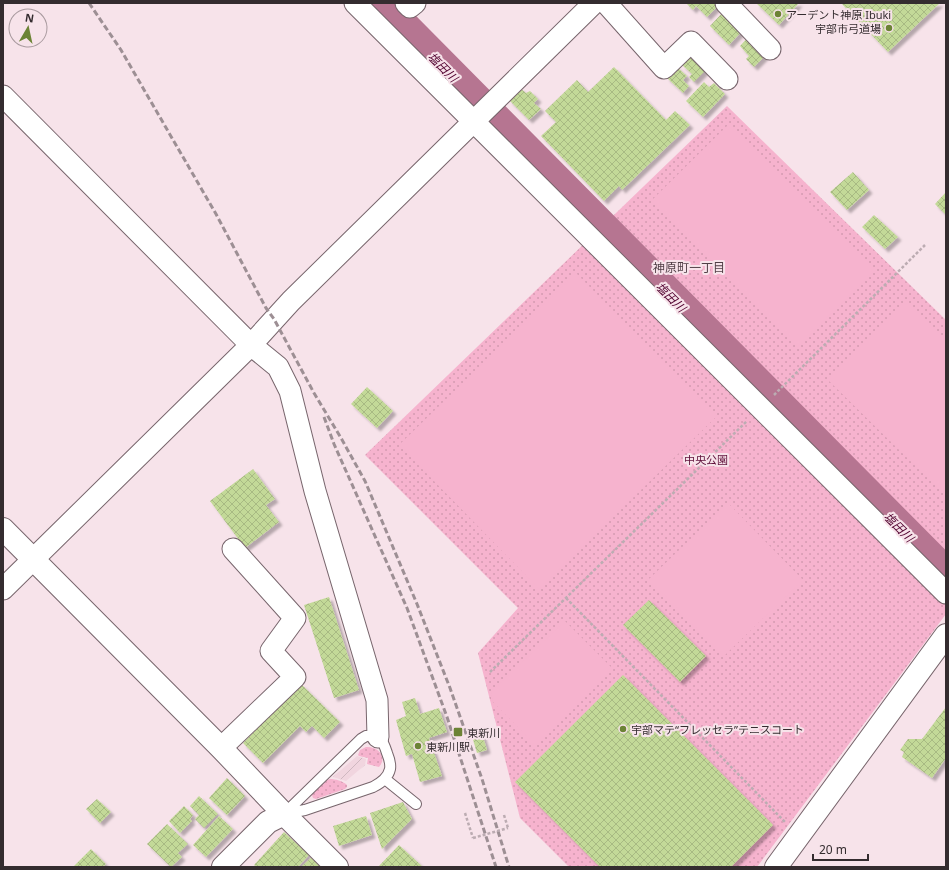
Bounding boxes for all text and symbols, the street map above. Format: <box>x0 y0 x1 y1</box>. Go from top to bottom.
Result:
place label: アーデント神原 Ibuki <box>786 7 891 22</box>
north arrow <box>8 8 48 48</box>
marker: アーデント神原 Ibuki <box>773 9 783 19</box>
text: N <box>24 10 35 26</box>
place label: 宇部市弓道場 <box>815 21 881 36</box>
marker: 宇部市弓道場 <box>884 23 894 33</box>
water label: 塩田川 <box>424 48 463 87</box>
district label: 神原町一丁目 <box>653 259 725 276</box>
water label: 塩田川 <box>652 278 691 317</box>
park label: 中央公園 <box>684 452 728 467</box>
water label: 塩田川 <box>880 508 919 547</box>
place label: 宇部マテ“フレッセラ”テニスコート <box>631 722 804 737</box>
marker: 宇部マテ“フレッセラ”テニスコート <box>618 724 628 734</box>
place label: 東新川 <box>467 725 500 740</box>
marker: 東新川 <box>452 726 464 738</box>
place label: 東新川駅 <box>426 739 470 754</box>
marker: 東新川駅 <box>413 741 423 751</box>
scale bar <box>813 836 868 862</box>
text: 20 m <box>819 841 847 858</box>

